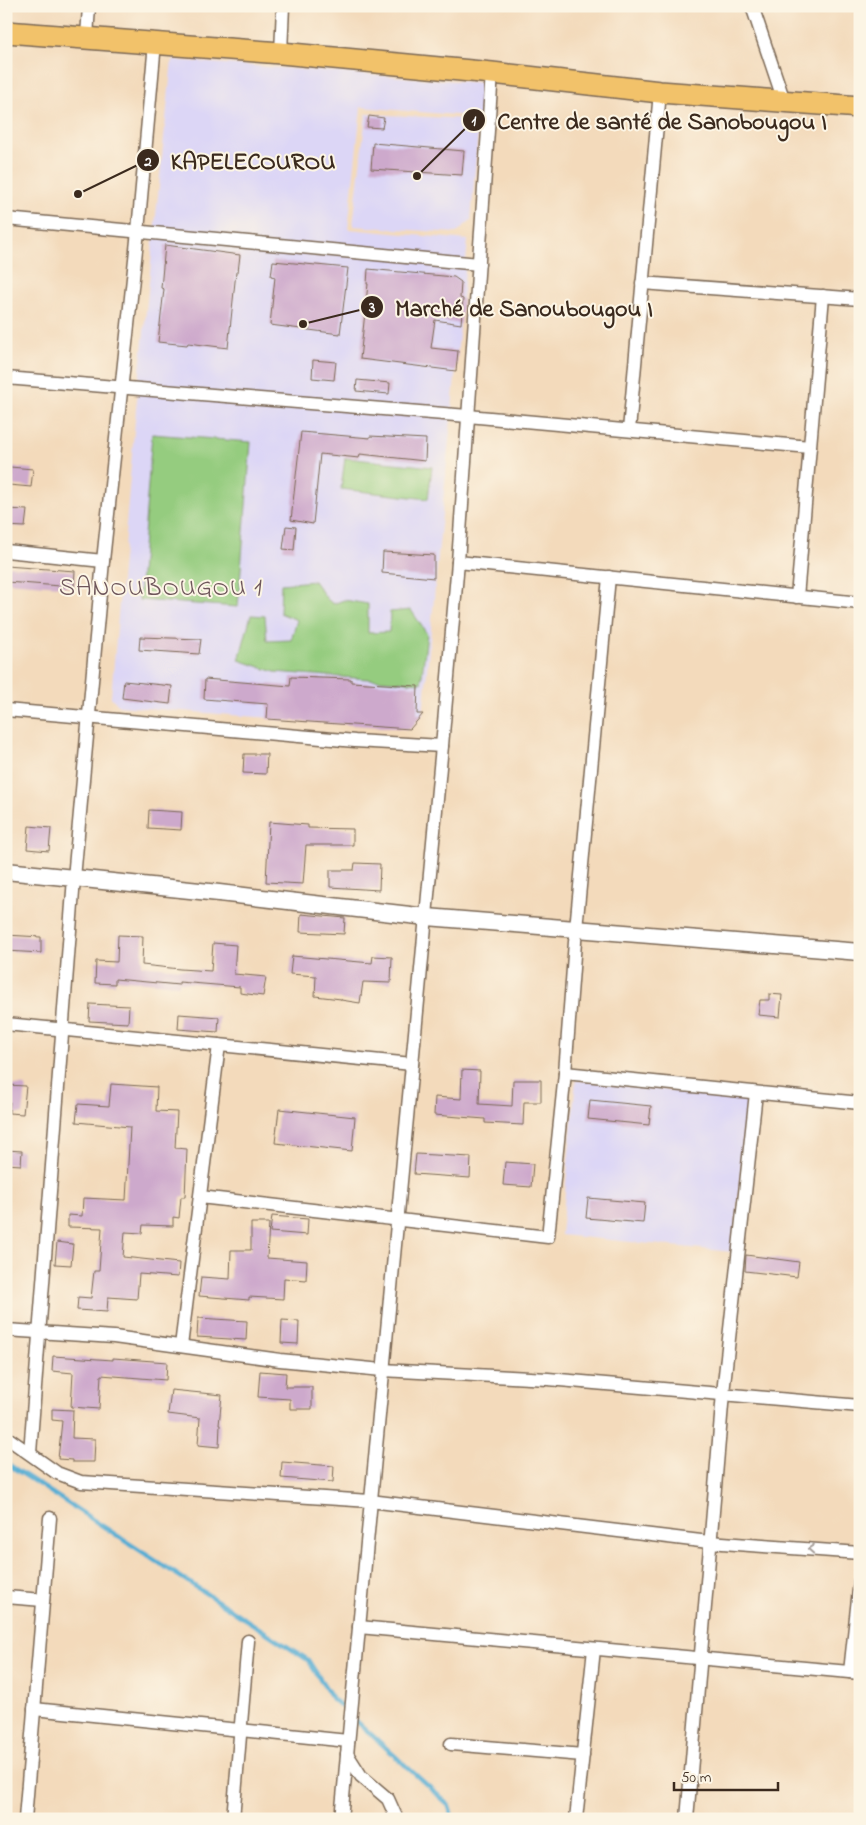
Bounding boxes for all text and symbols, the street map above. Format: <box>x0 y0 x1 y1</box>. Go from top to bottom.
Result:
callout: Centre de santé de Sanobougou I <box>462 101 837 140</box>
text: Centre de santé de Sanobougou I <box>497 106 827 142</box>
text: 1 <box>472 110 477 132</box>
callout: KAPELECOUROU <box>135 141 345 180</box>
text: KAPELECOUROU <box>171 146 335 181</box>
text: 2 <box>143 151 152 173</box>
callout: Marché de Sanoubougou I <box>360 288 662 327</box>
text: Marché de Sanoubougou I <box>395 293 653 329</box>
text: 3 <box>368 297 375 319</box>
district label: SANOUBOUGOU 1 <box>59 571 263 607</box>
one-way arrow <box>807 1544 815 1555</box>
scale bar <box>674 1760 777 1792</box>
text: 50 m <box>681 1767 712 1789</box>

